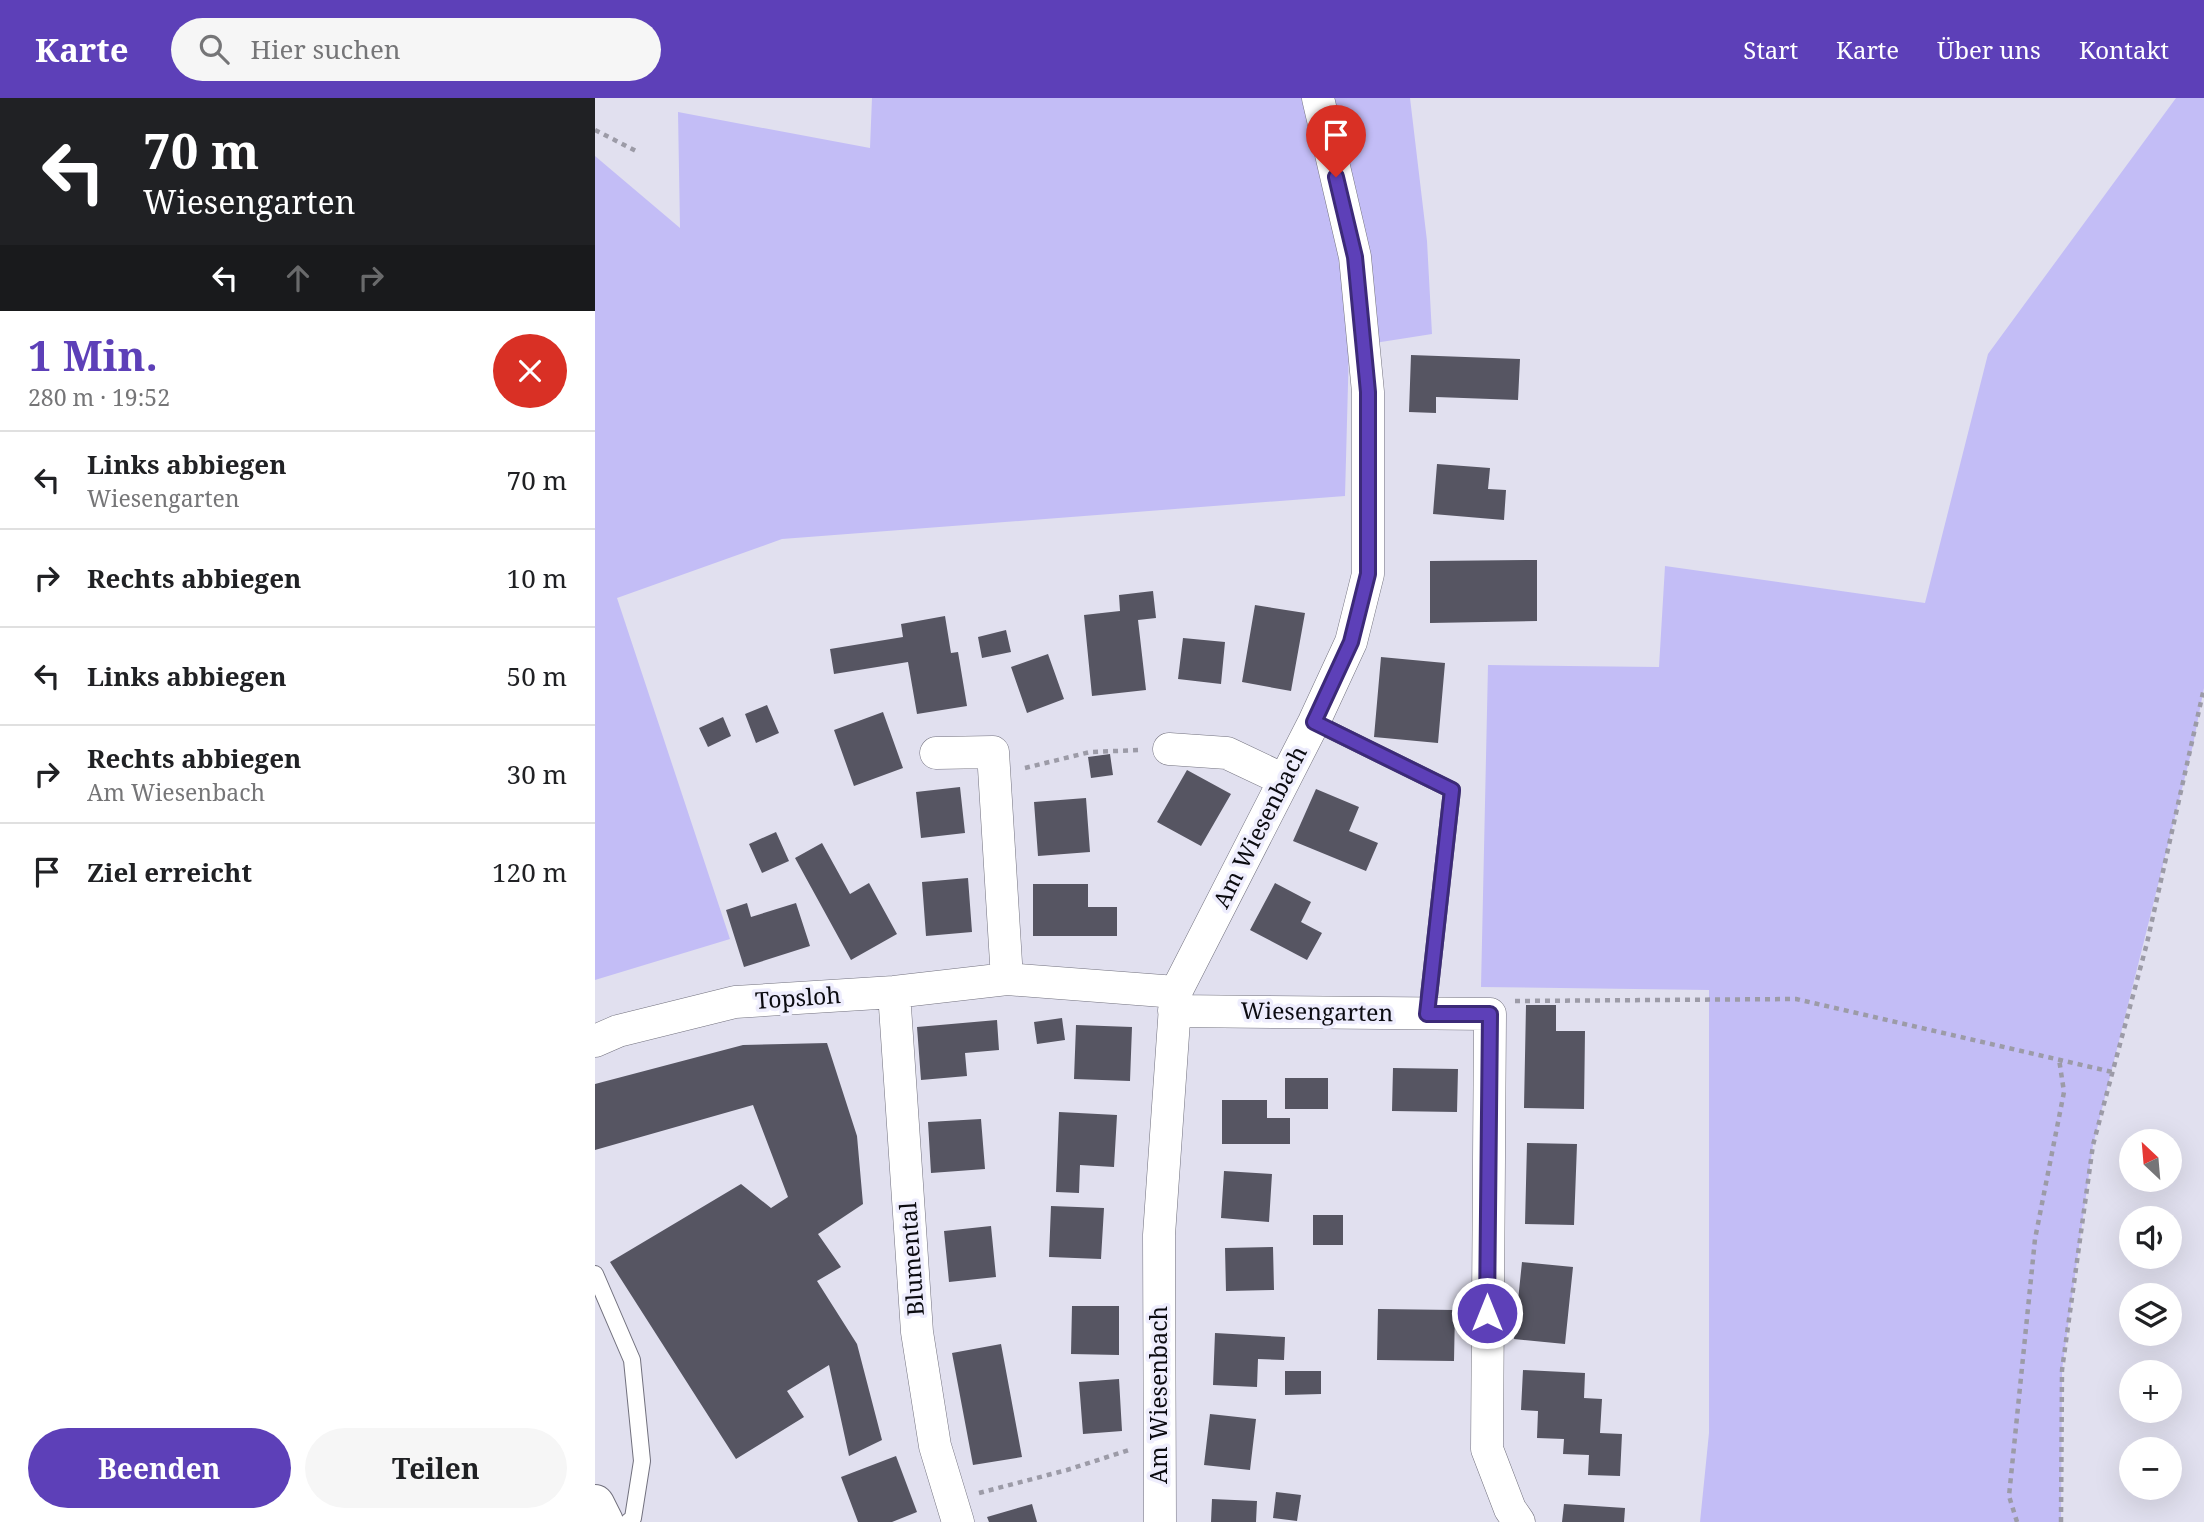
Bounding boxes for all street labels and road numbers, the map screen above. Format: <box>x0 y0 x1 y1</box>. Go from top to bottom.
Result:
street label: Am Wiesenbach <box>1204 740 1314 913</box>
street label: Topsloh <box>754 978 842 1016</box>
street label: Wiesengarten <box>1240 994 1394 1028</box>
street label: Blumental <box>891 1201 931 1317</box>
street label: Am Wiesenbach <box>1142 1306 1174 1484</box>

